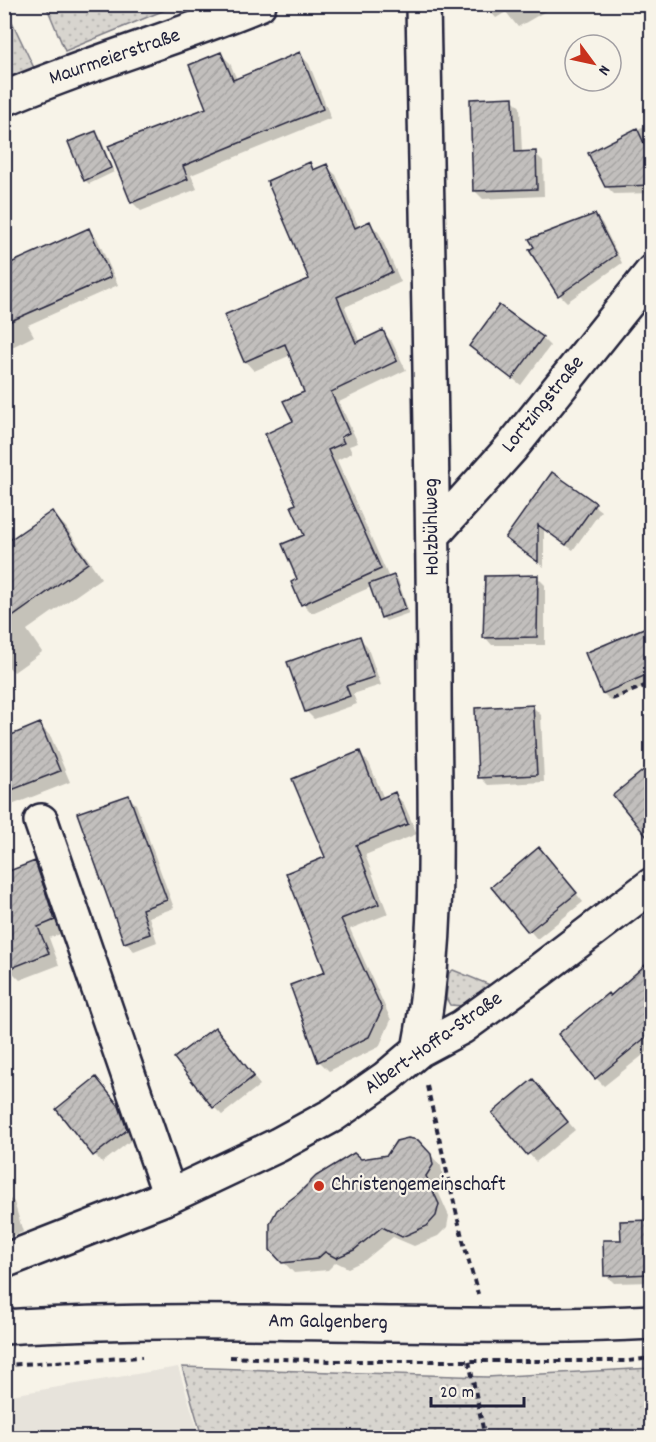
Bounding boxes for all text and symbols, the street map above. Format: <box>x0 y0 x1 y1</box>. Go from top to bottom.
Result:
street label: Maurmeierstraße <box>45 22 185 94</box>
north arrow <box>563 33 623 93</box>
text: N <box>592 60 615 79</box>
street label: Lortzingstraße <box>495 350 593 460</box>
street label: Holzbühlweg <box>417 478 449 576</box>
street label: Albert-Hoffa-Straße <box>359 985 509 1103</box>
place label: Christengemeinschaft <box>331 1171 506 1201</box>
marker: Christengemeinschaft <box>312 1179 326 1193</box>
street label: Am Galgenberg <box>268 1307 388 1339</box>
scale bar <box>431 1370 524 1408</box>
text: 20 m <box>440 1381 474 1406</box>

